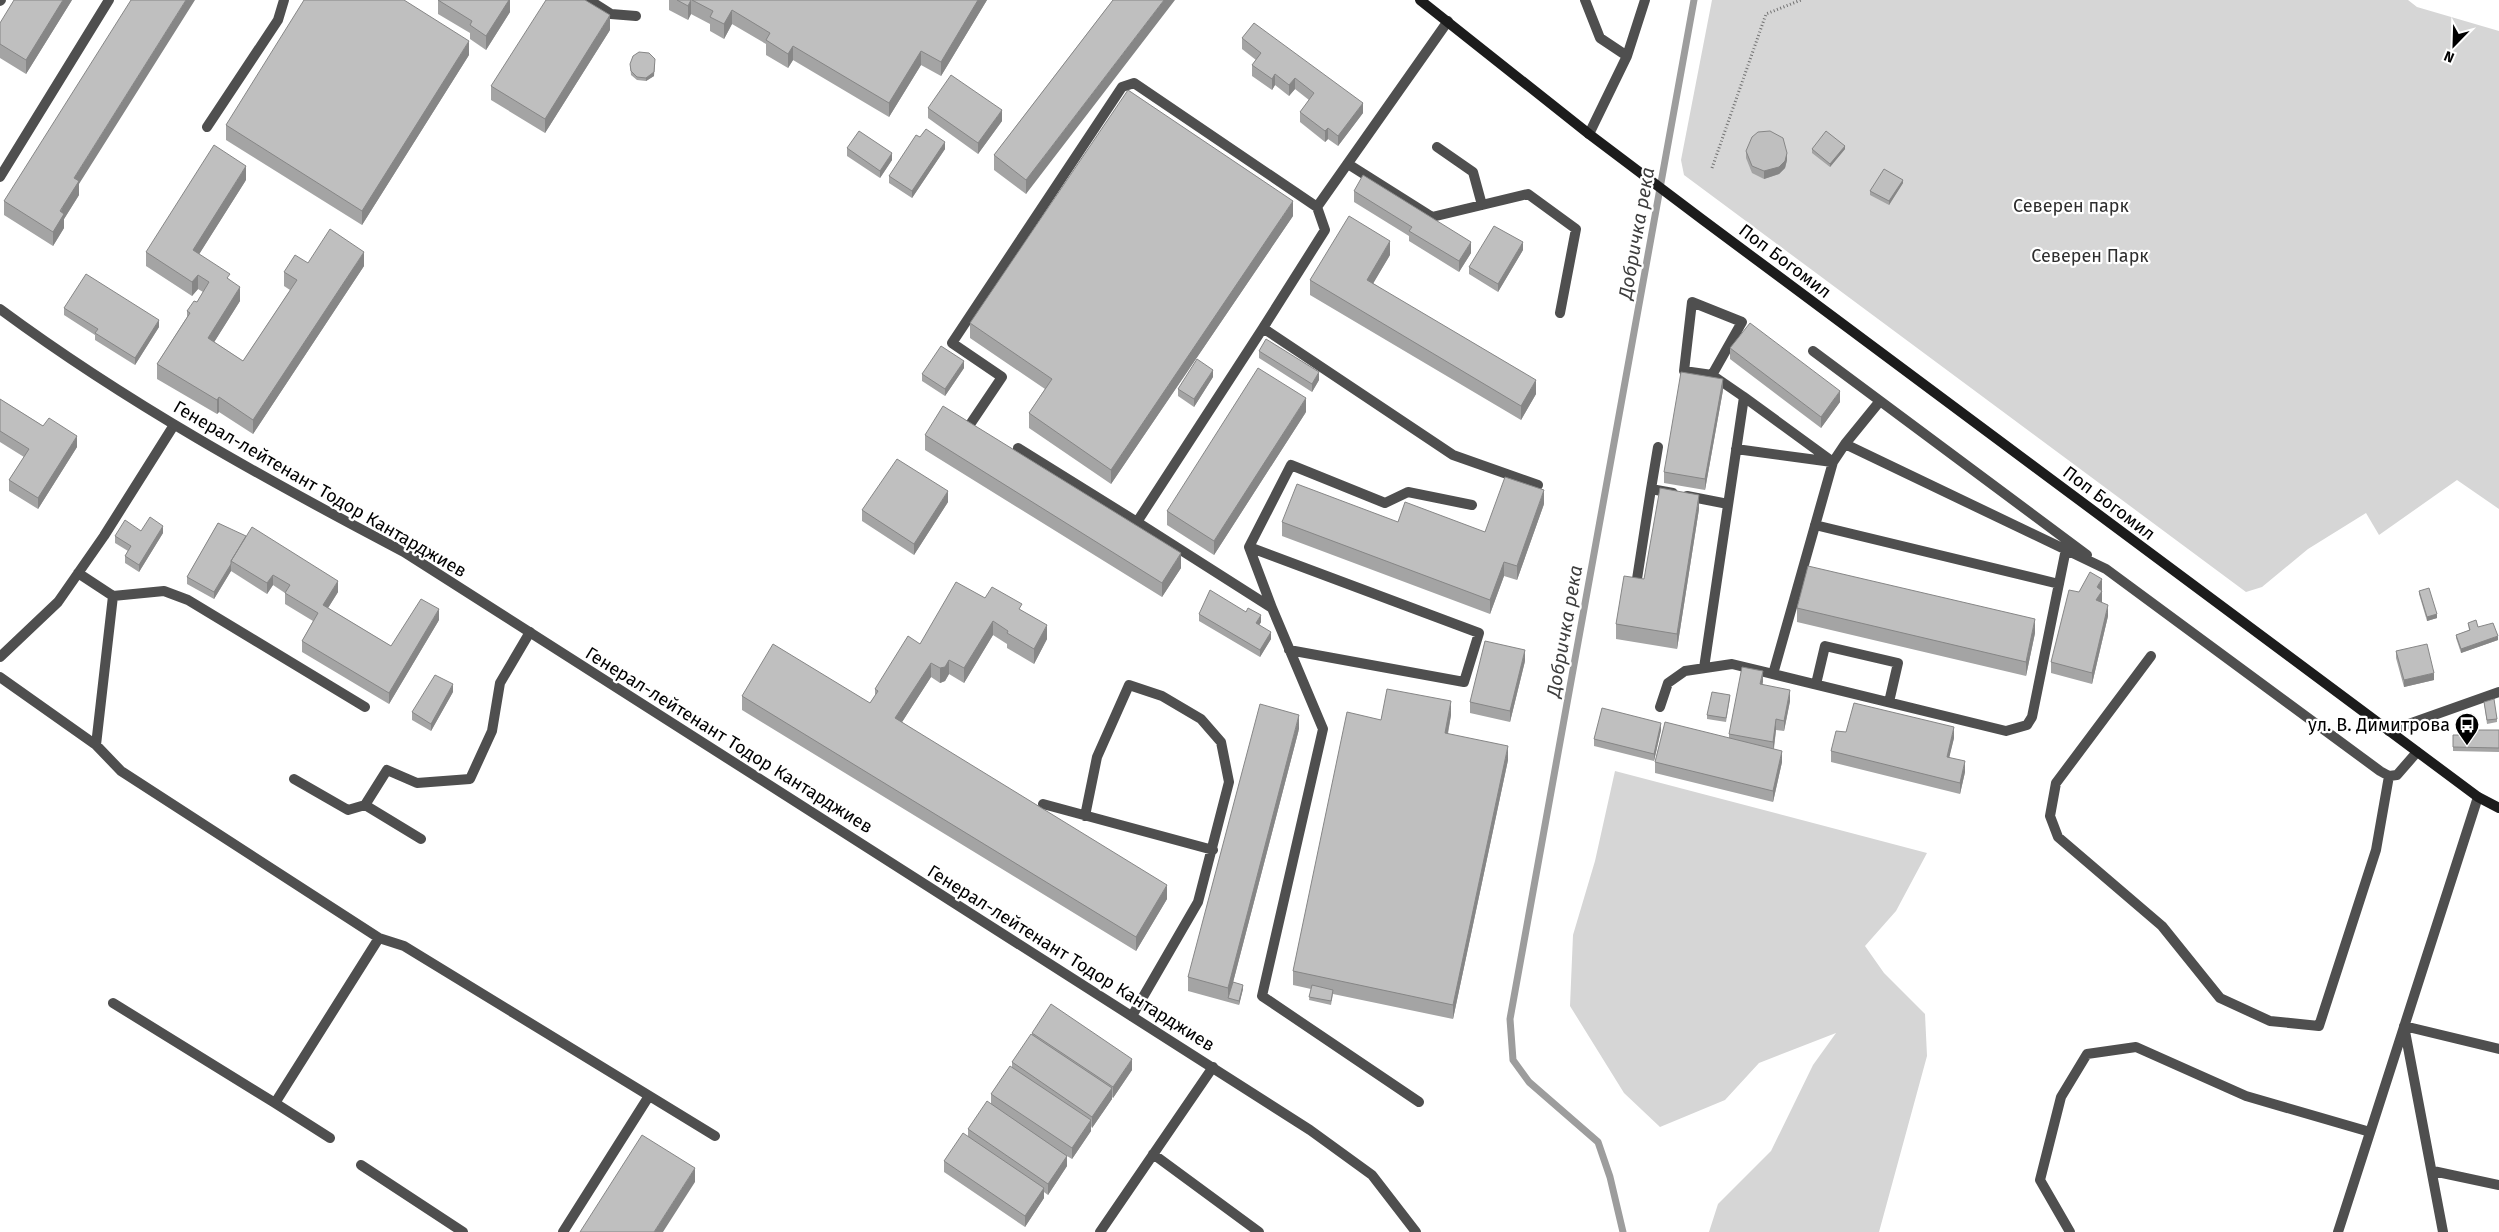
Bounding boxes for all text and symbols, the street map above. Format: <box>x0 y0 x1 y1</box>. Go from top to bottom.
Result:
north arrow <box>2429 20 2479 70</box>
text: N <box>2442 47 2457 66</box>
water label: Добричка река <box>1613 166 1659 303</box>
park label: Северен парк <box>2013 195 2130 217</box>
street label: Поп Богомил <box>1734 219 1836 303</box>
park label: Северен Парк <box>2031 245 2149 267</box>
street label: Генерал-лейтенант Тодор Кантарджиев <box>170 396 470 582</box>
street label: Поп Богомил <box>2058 461 2160 545</box>
water label: Добричка река <box>1541 564 1587 701</box>
street label: Генерал-лейтенант Тодор Кантарджиев <box>581 642 877 838</box>
bus stop icon: ул. В. Димитрова <box>2454 712 2480 746</box>
place label: ул. В. Димитрова <box>2308 714 2450 736</box>
street label: Генерал-лейтенант Тодор Кантарджиев <box>923 860 1219 1056</box>

